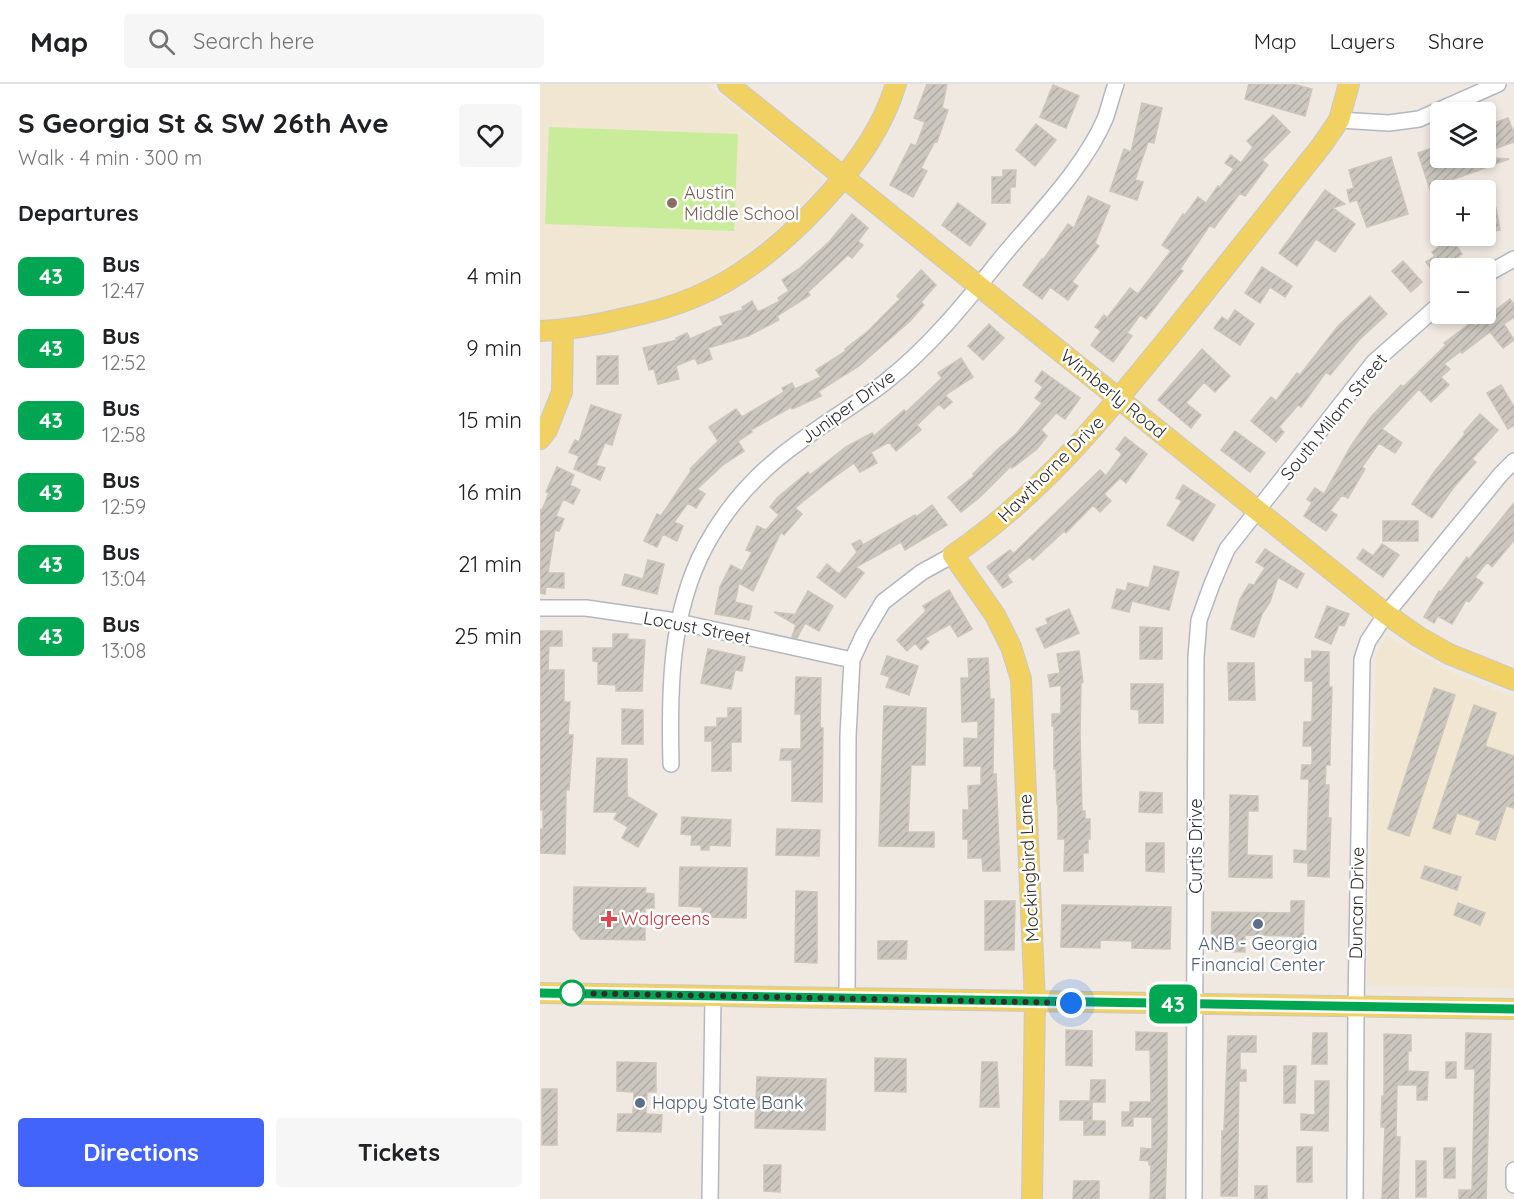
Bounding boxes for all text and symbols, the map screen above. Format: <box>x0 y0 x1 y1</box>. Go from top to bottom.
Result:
search box <box>124 14 544 68</box>
text: Map <box>30 24 88 59</box>
icon: search <box>145 25 178 58</box>
text: Search here <box>193 27 315 55</box>
text: Map <box>1254 28 1297 54</box>
text: Layers <box>1330 28 1395 54</box>
text: Share <box>1428 28 1484 54</box>
map controls <box>1430 102 1496 324</box>
button: layers <box>1430 102 1496 168</box>
button: heart <box>459 104 522 167</box>
text: S Georgia St & SW 26th Ave <box>18 105 389 140</box>
text: Walk · 4 min · 300 m <box>18 145 202 170</box>
button: + <box>1430 180 1496 246</box>
place label: Austin Middle School <box>684 181 799 225</box>
marker: Austin Middle School <box>665 196 679 210</box>
text: Departures <box>18 199 139 227</box>
text: Bus <box>102 250 140 278</box>
button: − <box>1430 258 1496 324</box>
text: 4 min <box>467 262 522 290</box>
text: 43 <box>39 263 63 289</box>
text: 12:47 <box>102 278 144 303</box>
text: Bus <box>102 322 140 350</box>
text: 9 min <box>466 334 522 362</box>
text: 43 <box>39 335 63 361</box>
street label: Wimberly Road <box>1056 344 1171 443</box>
street label: South Milam Street <box>1275 349 1392 485</box>
text: 12:52 <box>102 350 146 375</box>
street label: Juniper Drive <box>796 365 899 449</box>
text: Bus <box>102 394 140 422</box>
text: 15 min <box>458 406 522 434</box>
text: 43 <box>39 407 63 433</box>
street label: Hawthorne Drive <box>993 411 1109 527</box>
text: 12:58 <box>102 422 146 447</box>
text: Bus <box>102 466 140 494</box>
text: 16 min <box>459 478 522 506</box>
text: 43 <box>39 479 63 505</box>
text: 12:59 <box>102 494 146 519</box>
text: Bus <box>102 538 140 566</box>
text: 21 min <box>458 550 522 578</box>
text: 43 <box>39 551 63 577</box>
text: 13:04 <box>102 566 146 591</box>
street label: Locust Street <box>642 606 753 649</box>
text: Bus <box>102 610 140 638</box>
text: 25 min <box>454 622 522 650</box>
text: 43 <box>39 623 63 649</box>
text: 13:08 <box>102 638 146 663</box>
street label: Mockingbird Lane <box>1013 793 1044 943</box>
street label: Curtis Drive <box>1184 798 1207 894</box>
street label: Duncan Drive <box>1344 847 1369 959</box>
place label: Walgreens <box>621 907 710 930</box>
marker: Walgreens <box>602 912 616 926</box>
marker: ANB - Georgia Financial Center <box>1251 917 1265 931</box>
place label: ANB - Georgia Financial Center <box>1191 932 1325 976</box>
unlabelled marker <box>559 980 585 1006</box>
line badge: 43 <box>1146 984 1200 1024</box>
your location <box>1056 988 1086 1018</box>
text: 43 <box>1161 991 1185 1017</box>
place label: Happy State Bank <box>652 1091 804 1114</box>
marker: Happy State Bank <box>633 1096 647 1110</box>
button: Directions <box>18 1118 264 1187</box>
button: Tickets <box>276 1118 522 1187</box>

